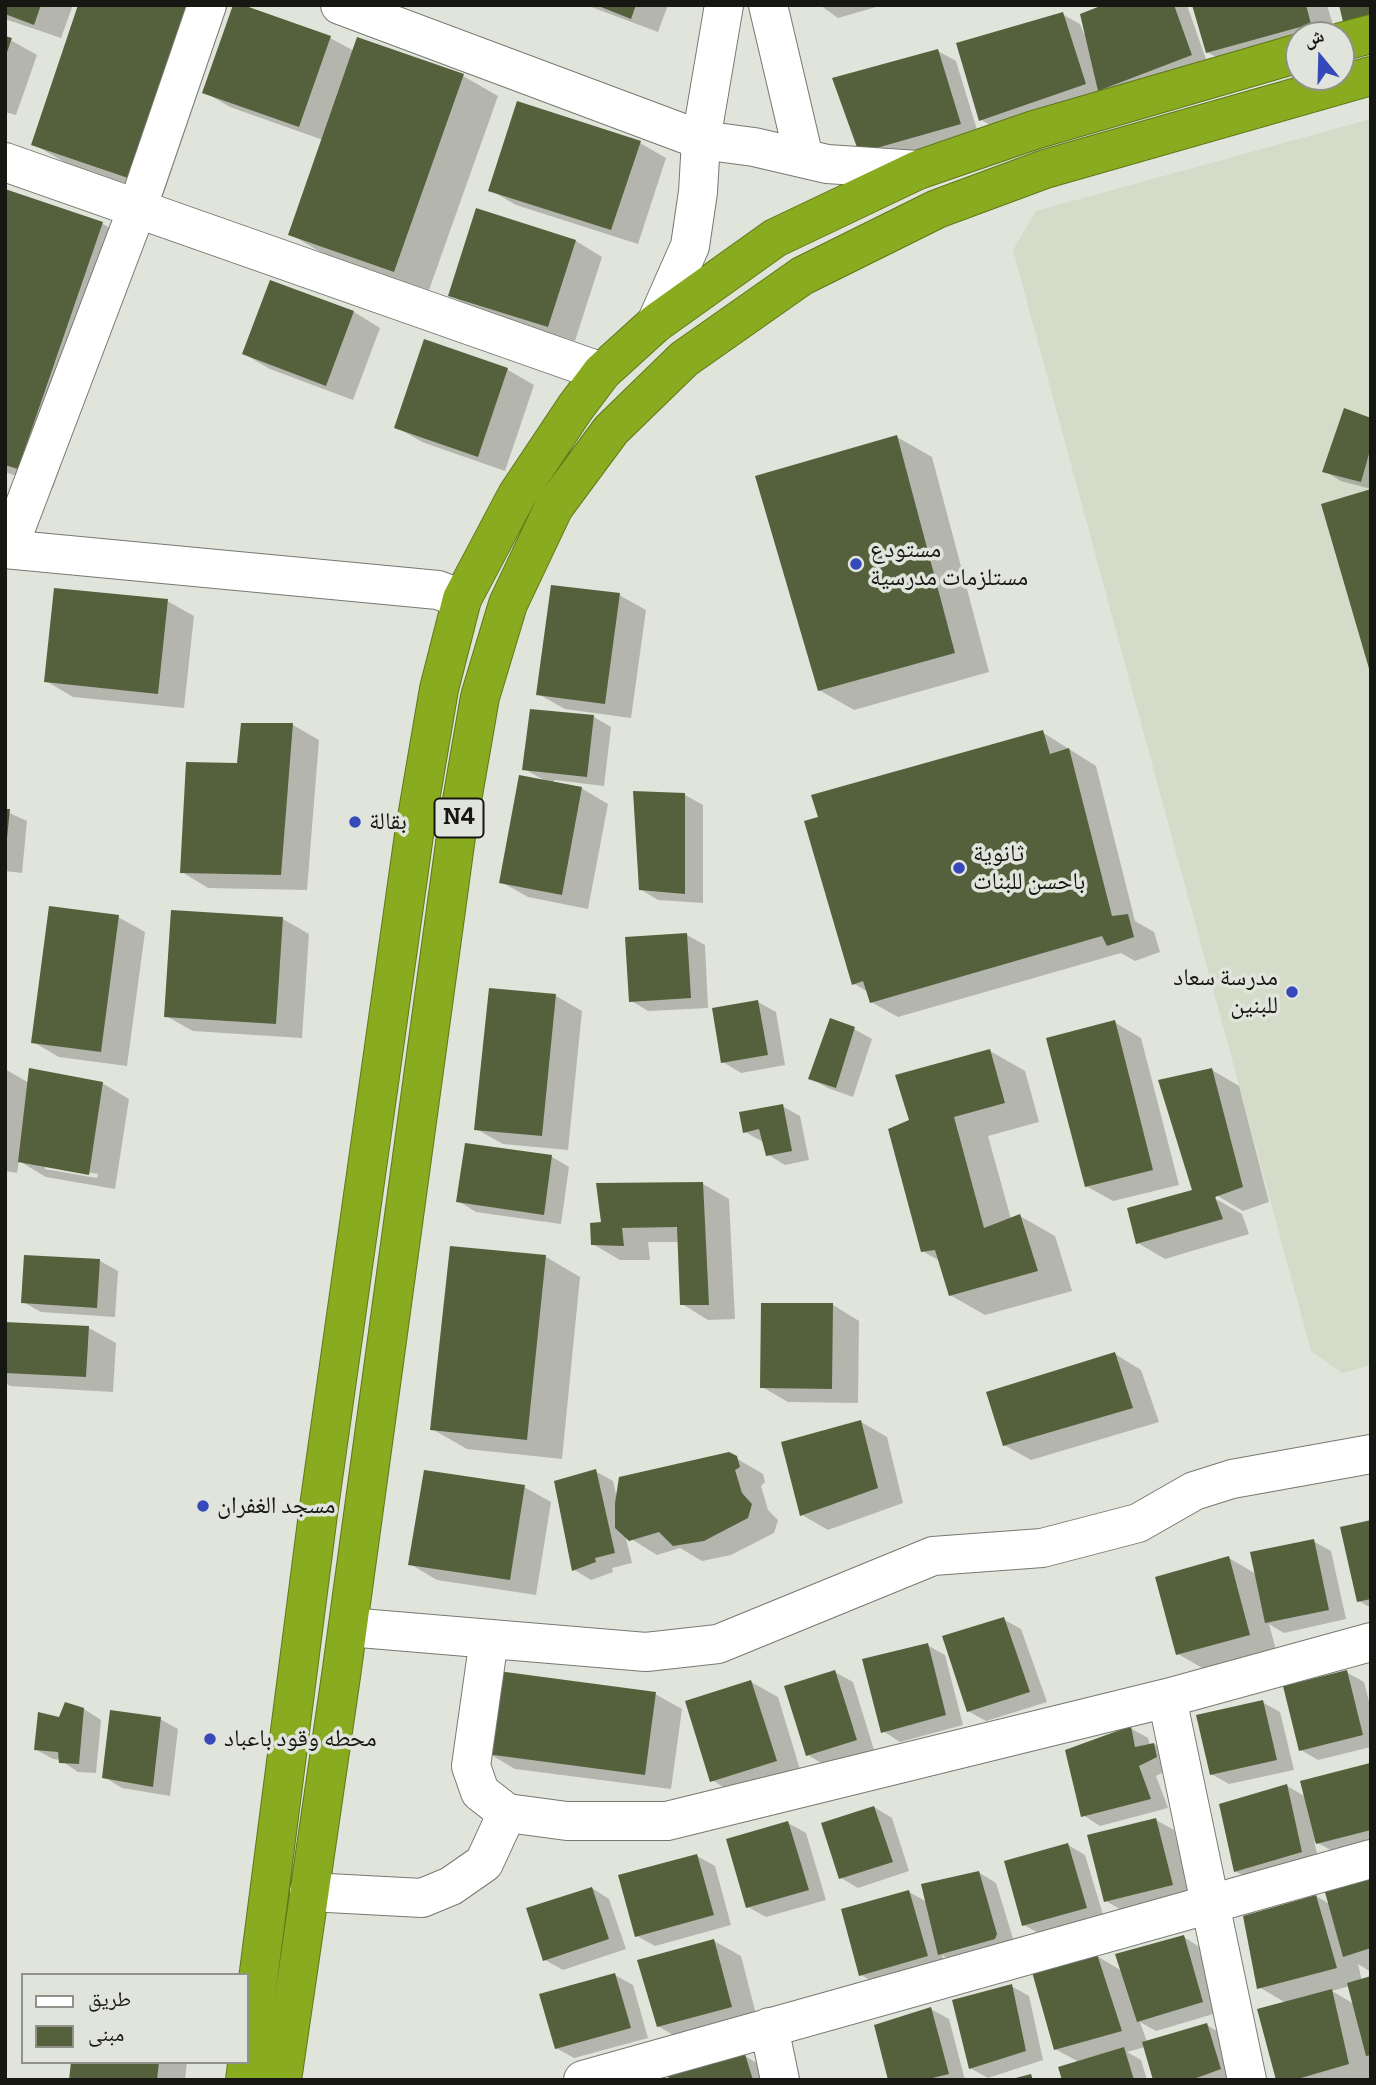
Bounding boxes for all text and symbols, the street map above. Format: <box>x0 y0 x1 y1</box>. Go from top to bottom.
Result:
north arrow <box>1285 21 1355 91</box>
text: ش <box>1300 23 1327 52</box>
place label: مستودع مستلزمات مدرسية <box>870 536 1028 592</box>
marker: مستودع مستلزمات مدرسية <box>848 556 864 572</box>
road number: N4 <box>434 798 484 838</box>
place label: بقالة <box>369 808 407 836</box>
marker: بقالة <box>347 814 363 830</box>
place label: ثانوية باحسن للبنات <box>973 840 1085 896</box>
marker: ثانوية باحسن للبنات <box>951 860 967 876</box>
place label: مدرسة سعاد للبنين <box>1173 964 1278 1020</box>
marker: مدرسة سعاد للبنين <box>1284 984 1300 1000</box>
place label: مسجد الغفران <box>217 1492 336 1520</box>
marker: مسجد الغفران <box>195 1498 211 1514</box>
place label: محطه وقود باعباد <box>224 1725 377 1753</box>
marker: محطه وقود باعباد <box>202 1731 218 1747</box>
legend <box>21 1973 248 2064</box>
text: طريق <box>88 1986 131 2012</box>
text: مبنى <box>88 2021 124 2047</box>

